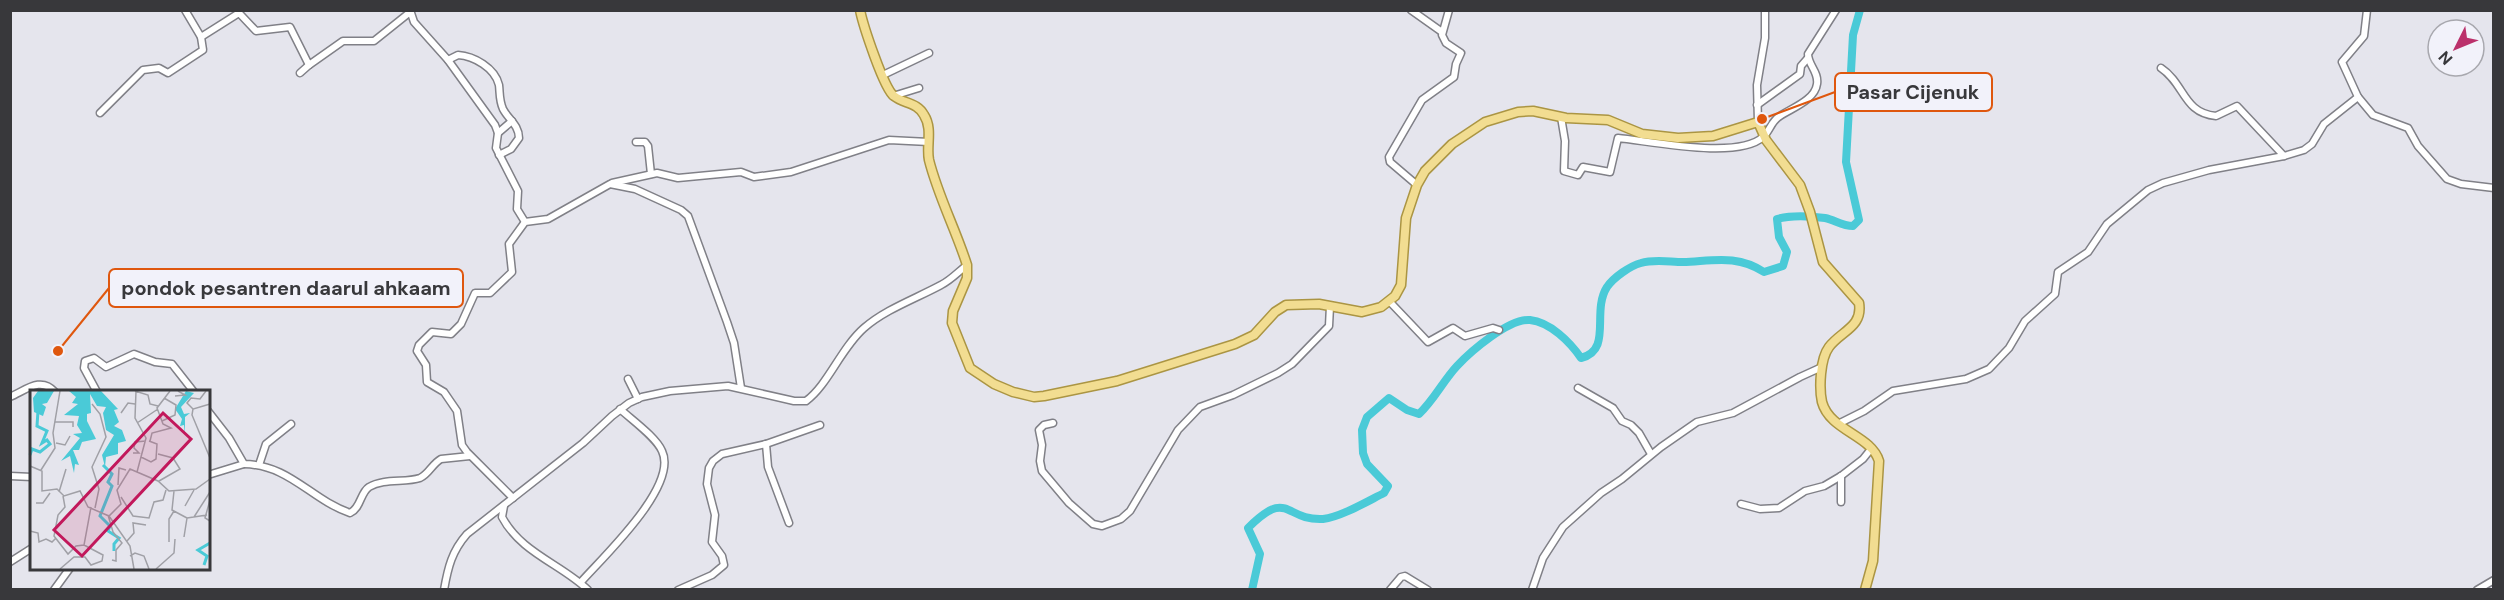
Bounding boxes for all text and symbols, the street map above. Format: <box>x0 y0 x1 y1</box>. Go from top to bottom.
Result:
north arrow <box>2426 18 2486 78</box>
text: N <box>2434 46 2457 69</box>
callout: Pasar Cijenuk <box>1835 73 1992 111</box>
text: Pasar Cijenuk <box>1847 79 1980 105</box>
callout: pondok pesantren daarul ahkaam <box>109 269 463 307</box>
text: pondok pesantren daarul ahkaam <box>121 275 451 301</box>
inset map <box>30 390 210 570</box>

